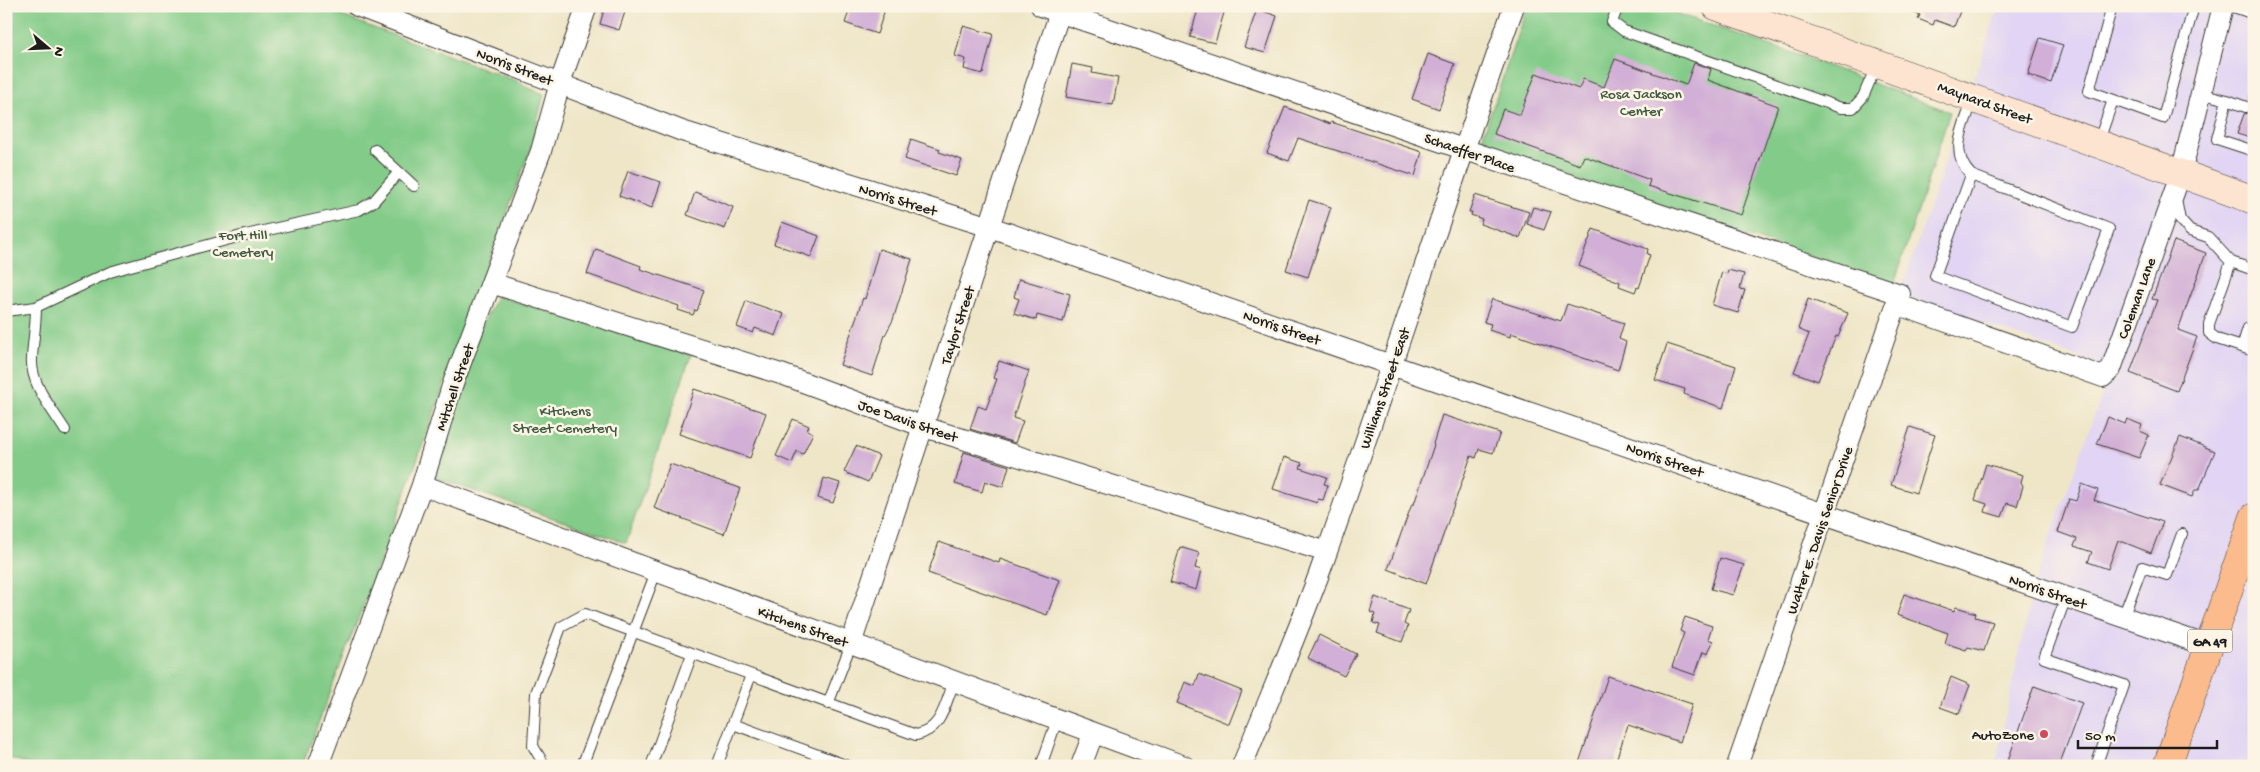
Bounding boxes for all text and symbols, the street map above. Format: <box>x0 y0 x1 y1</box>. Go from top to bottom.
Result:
north arrow <box>22 22 72 72</box>
text: N <box>48 44 67 59</box>
street label: Norris Street <box>473 45 557 91</box>
street label: Maynard Street <box>1935 78 2036 130</box>
park label: Rosa Jackson Center <box>1600 86 1682 121</box>
street label: Schaeffer Place <box>1422 130 1517 178</box>
street label: Norris Street <box>856 181 940 222</box>
park label: Fort Hill Cemetery <box>213 227 274 262</box>
street label: Coleman Lane <box>2115 255 2161 342</box>
street label: Taylor Street <box>937 282 981 368</box>
street label: Norris Street <box>1240 307 1324 351</box>
street label: Williams Street East <box>1357 324 1416 452</box>
street label: Mitchell Street <box>433 340 480 434</box>
street label: Joe Davis Street <box>855 396 961 448</box>
park label: Kitchens Street Cemetery <box>513 403 618 438</box>
street label: Norris Street <box>1623 439 1707 483</box>
street label: Walter E. Davis Senior Drive <box>1784 444 1858 617</box>
street label: Norris Street <box>2006 571 2090 615</box>
street label: Kitchens Street <box>755 603 852 653</box>
road number: GA 49 <box>2188 630 2232 652</box>
scale bar <box>2078 717 2216 749</box>
place label: AutoZone <box>1972 727 2034 745</box>
marker: AutoZone <box>2038 728 2050 740</box>
text: 50 m <box>2085 728 2116 746</box>

